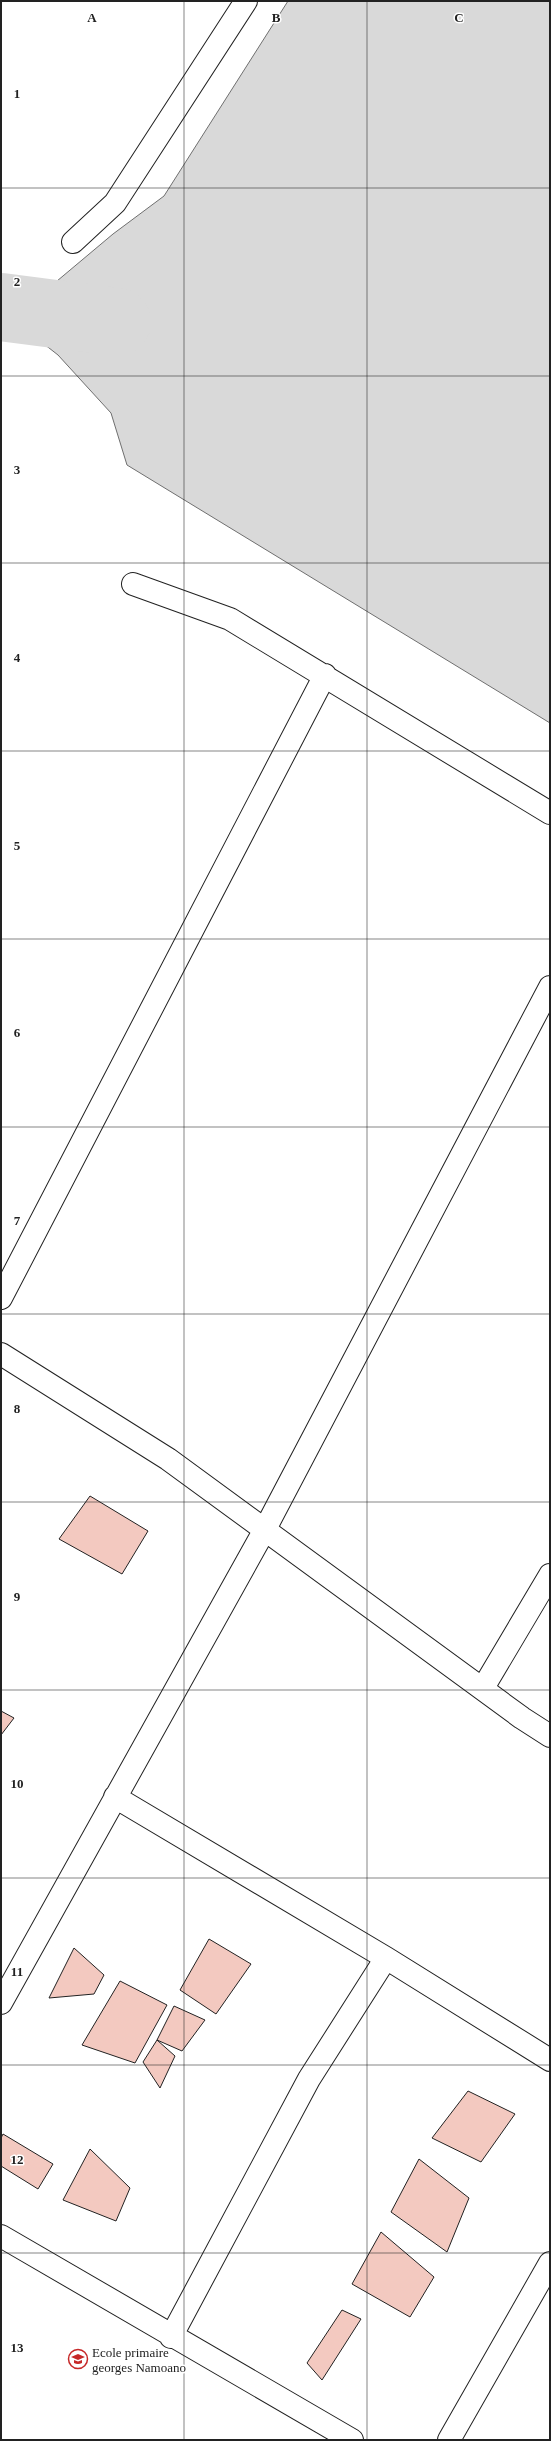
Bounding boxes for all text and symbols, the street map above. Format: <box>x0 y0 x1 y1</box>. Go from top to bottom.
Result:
text: A <box>87 10 97 25</box>
text: B <box>272 10 281 25</box>
text: C <box>454 10 464 25</box>
text: 1 <box>14 86 20 101</box>
text: 2 <box>14 274 20 289</box>
text: 3 <box>14 462 21 477</box>
text: 4 <box>14 650 21 665</box>
text: 5 <box>14 838 21 853</box>
text: 6 <box>14 1025 21 1040</box>
text: 7 <box>14 1213 21 1228</box>
text: 8 <box>14 1401 21 1416</box>
text: 9 <box>14 1589 21 1604</box>
text: 10 <box>11 1776 24 1791</box>
text: 11 <box>11 1964 23 1979</box>
text: 12 <box>11 2152 24 2167</box>
text: 13 <box>11 2340 24 2355</box>
place label: Ecole primaire georges Namoano <box>92 2345 186 2375</box>
school or university icon: Ecole primaire georges Namoano <box>67 2348 89 2370</box>

